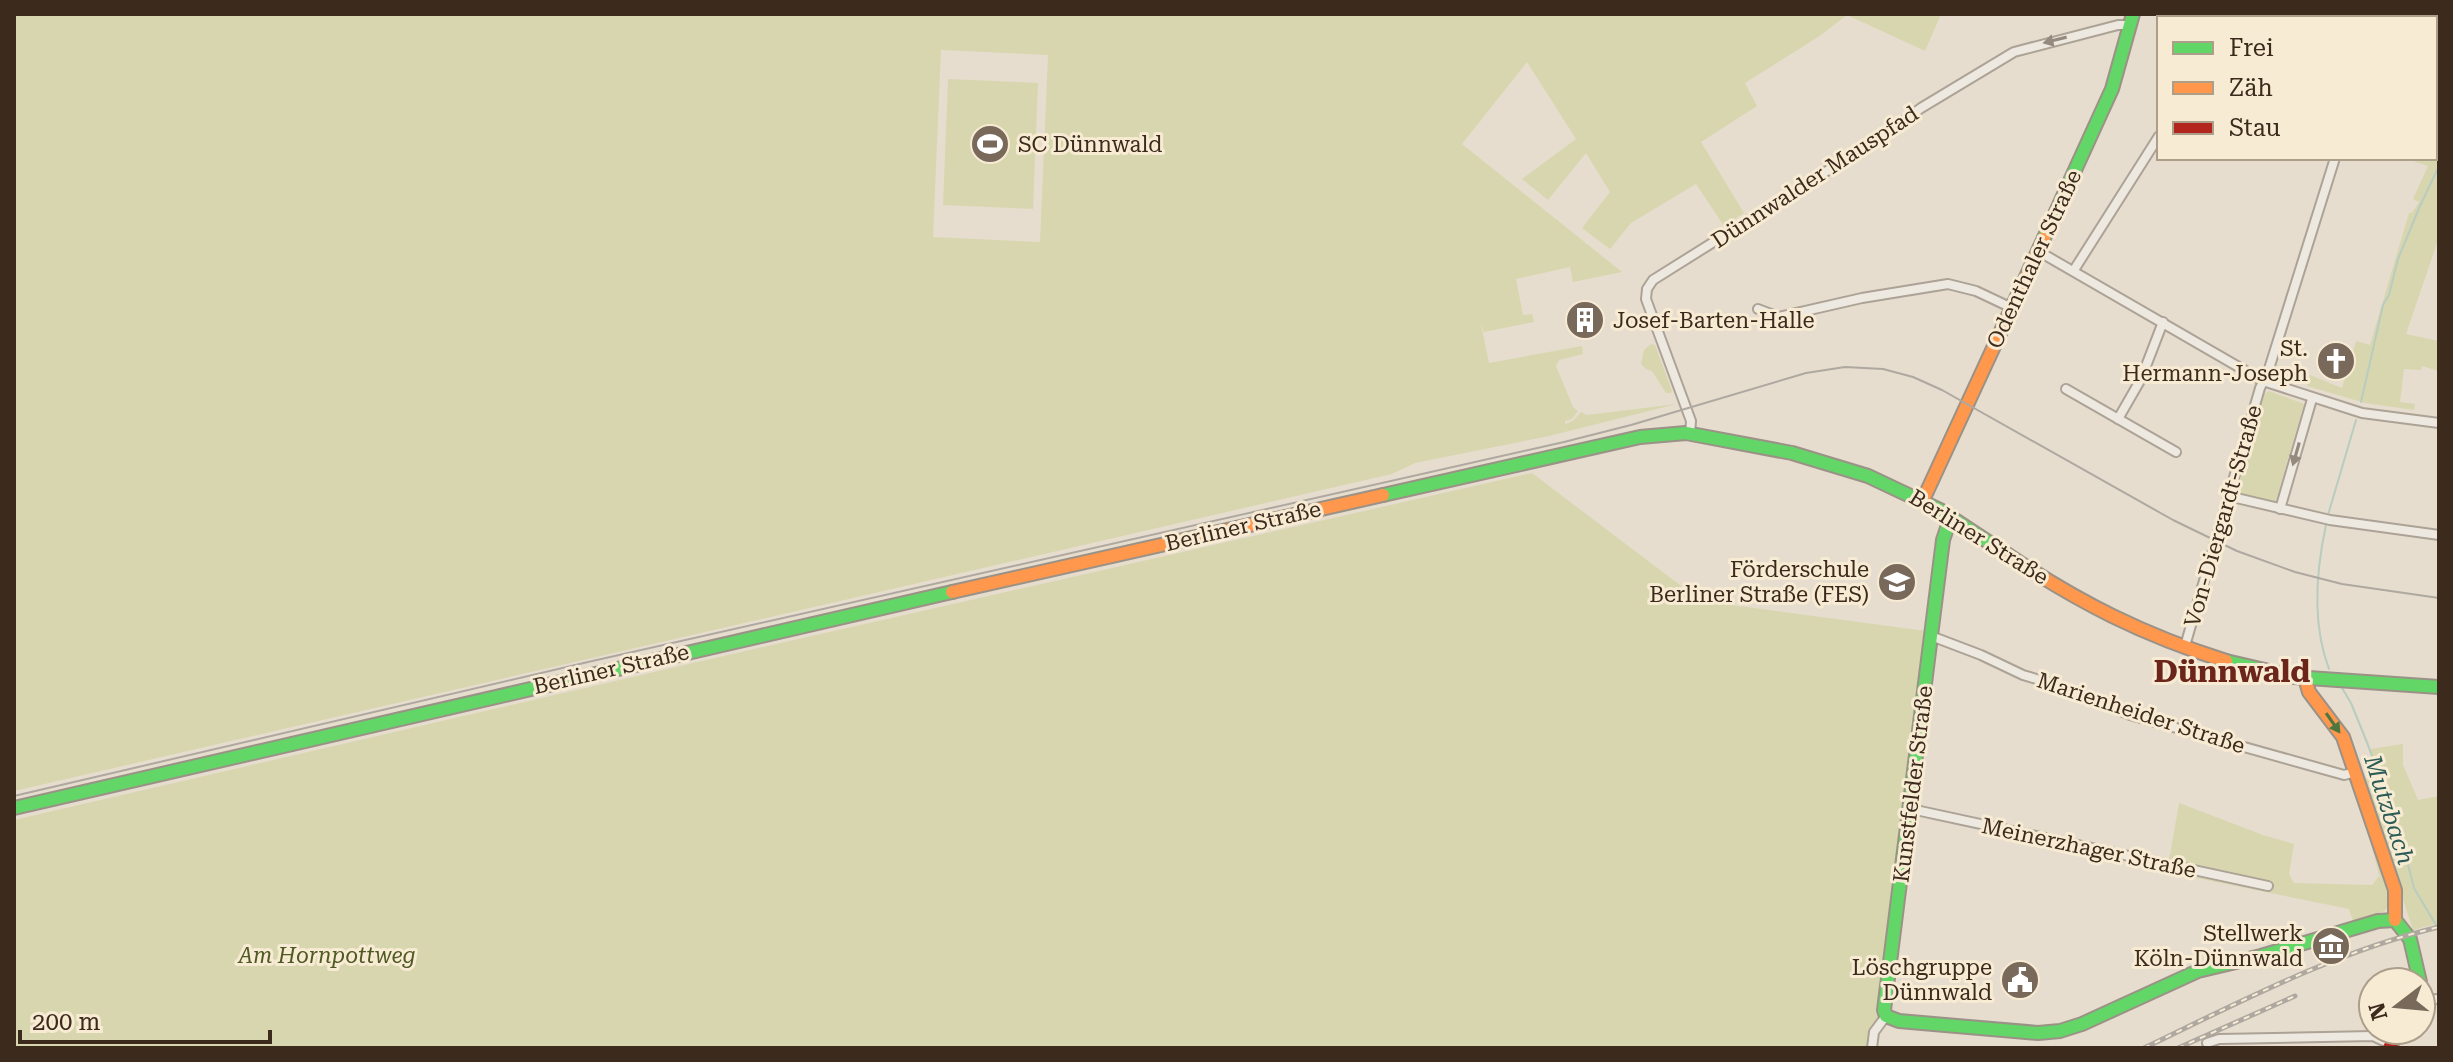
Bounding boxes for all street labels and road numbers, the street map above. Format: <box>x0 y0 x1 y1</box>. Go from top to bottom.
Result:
street label: Dünnwalder Mauspfad <box>1707 101 1923 253</box>
street label: Odenthaler Straße <box>1982 166 2086 352</box>
street label: Von-Diergardt-Straße <box>2179 402 2267 630</box>
street label: Berliner Straße <box>1905 484 2053 590</box>
street label: Berliner Straße <box>1163 496 1323 556</box>
street label: Berliner Straße <box>531 639 691 699</box>
street label: Marienheider Straße <box>2034 668 2248 758</box>
street label: Kunstfelder Straße <box>1889 684 1937 884</box>
street label: Meinerzhager Straße <box>1979 813 2199 883</box>

